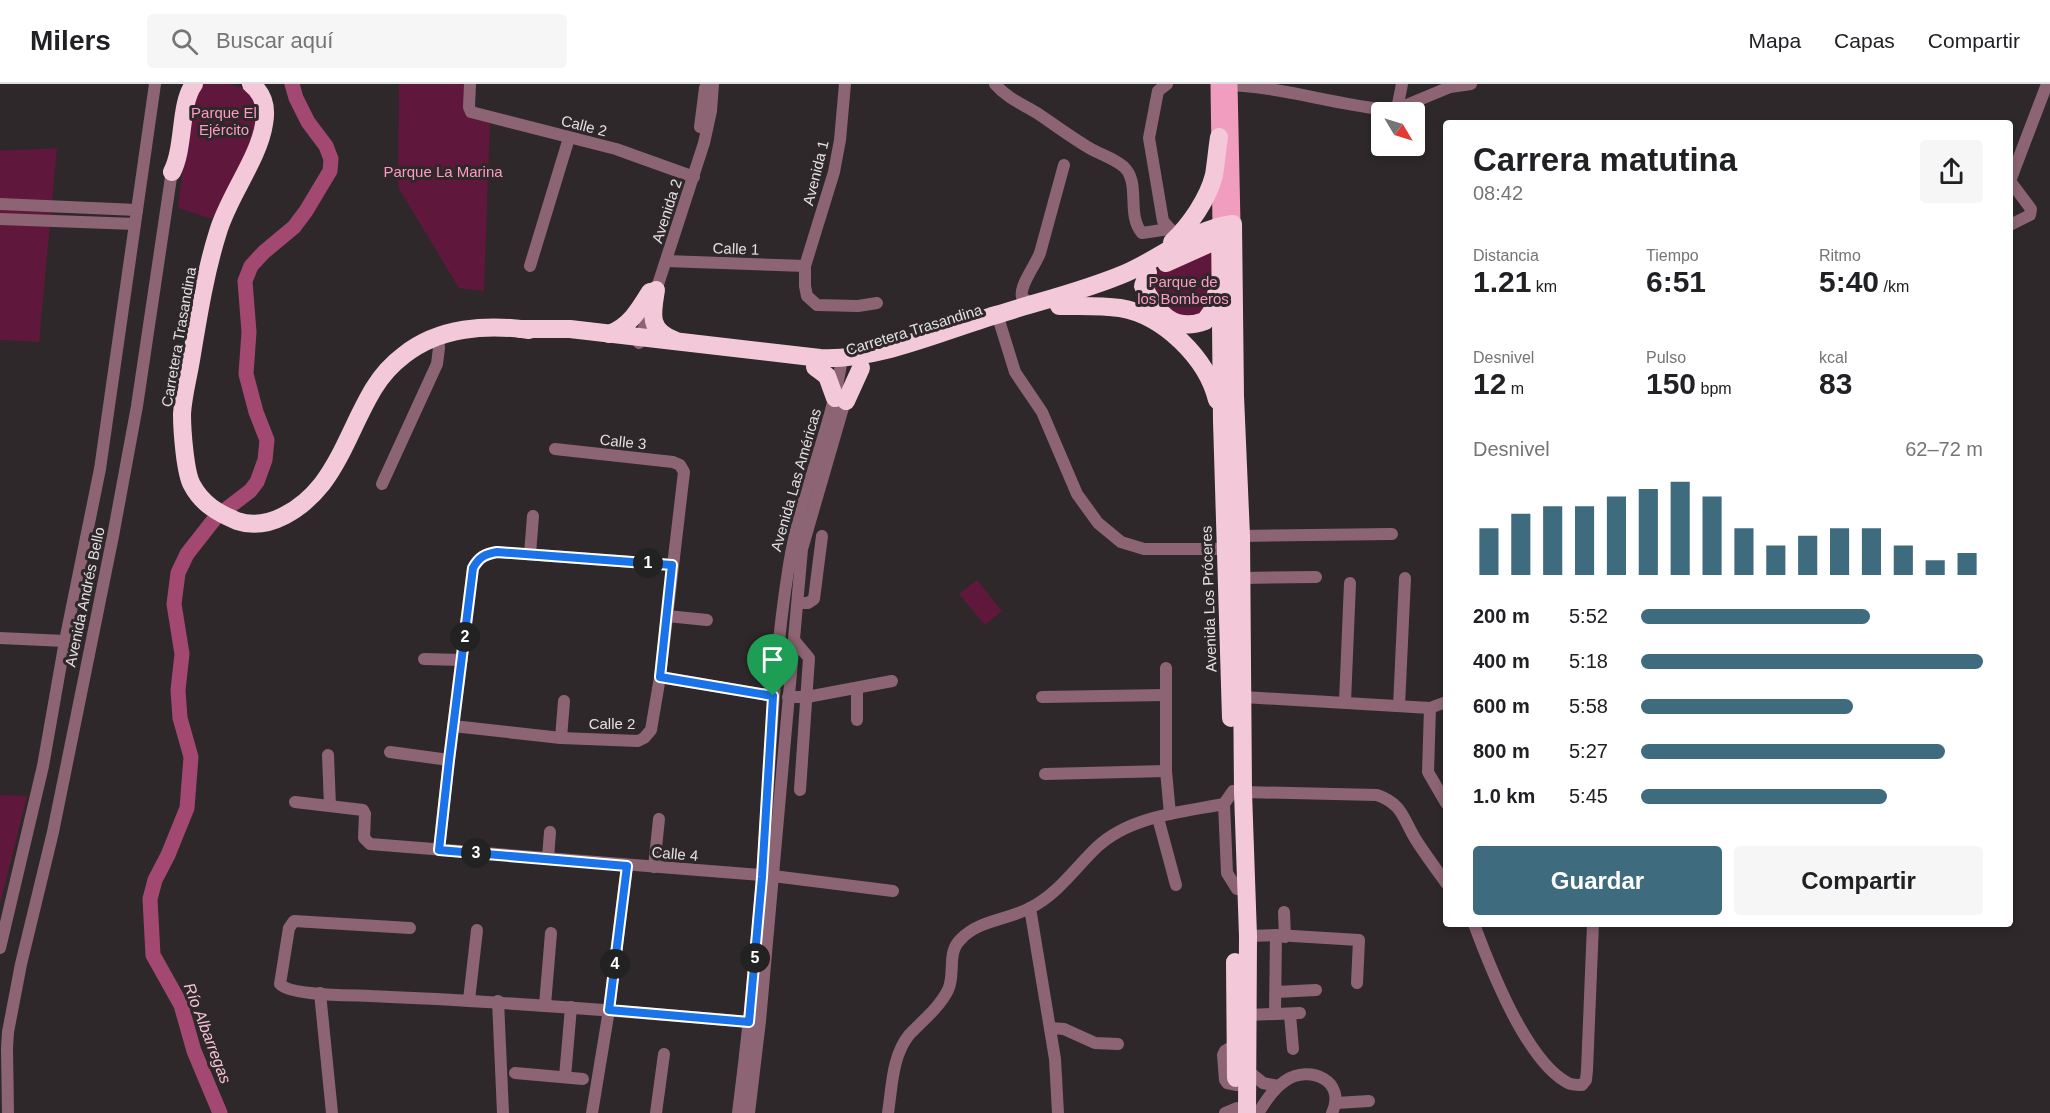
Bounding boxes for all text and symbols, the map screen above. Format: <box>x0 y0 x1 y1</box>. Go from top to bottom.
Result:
search box <box>147 14 567 68</box>
text: Milers <box>30 25 111 56</box>
icon: search <box>168 25 201 58</box>
text: Buscar aquí <box>216 28 333 53</box>
text: Mapa <box>1749 29 1801 52</box>
text: Capas <box>1834 29 1895 52</box>
text: Compartir <box>1928 29 2020 52</box>
north arrow <box>1371 102 1425 156</box>
map controls <box>1371 102 1425 156</box>
park label: Parque El Ejército <box>191 104 257 138</box>
street label: Calle 2 <box>559 112 609 139</box>
street label: Avenida 1 <box>799 139 832 207</box>
button: share <box>1920 140 1983 203</box>
text: Carrera matutina <box>1473 141 1737 178</box>
park label: Parque La Marina <box>383 163 503 180</box>
street label: Avenida 2 <box>648 177 685 245</box>
text: 08:42 <box>1473 182 1523 204</box>
street label: Calle 1 <box>712 239 760 258</box>
text: Distancia <box>1473 247 1539 264</box>
text: Tiempo <box>1646 247 1699 264</box>
text: Ritmo <box>1819 247 1861 264</box>
street label: Carretera Trasandina <box>158 265 199 408</box>
text: 1.21 <box>1473 265 1531 298</box>
text: 6:51 <box>1646 265 1706 298</box>
text: 5:40 <box>1819 265 1879 298</box>
park label: Parque de los Bomberos <box>1137 273 1229 307</box>
text: km <box>1531 278 1557 295</box>
text: /km <box>1879 278 1909 295</box>
street label: Carretera Trasandina <box>844 300 985 358</box>
text: Desnivel <box>1473 349 1534 366</box>
text: Pulso <box>1646 349 1686 366</box>
text: kcal <box>1819 349 1847 366</box>
text: 12 <box>1473 367 1506 400</box>
text: 150 <box>1646 367 1696 400</box>
text: 83 <box>1819 367 1852 400</box>
text: m <box>1506 380 1524 397</box>
text: bpm <box>1696 380 1732 397</box>
street label: Avenida Las Américas <box>767 406 824 553</box>
street label: Calle 3 <box>599 431 647 452</box>
text: Desnivel <box>1473 438 1550 460</box>
text: 62–72 m <box>1905 438 1983 460</box>
street label: Avenida Andrés Bello <box>61 526 108 668</box>
street label: Avenida Los Próceres <box>1197 526 1220 673</box>
pin: 1 <box>633 548 663 578</box>
text: 1 <box>644 554 652 571</box>
text: 200 m <box>1473 605 1530 627</box>
text: 5:52 <box>1569 605 1608 627</box>
pin: 2 <box>450 622 480 652</box>
text: 2 <box>461 628 469 645</box>
pin <box>747 634 798 696</box>
icon: arrive <box>756 643 789 676</box>
text: 400 m <box>1473 650 1530 672</box>
text: 5:18 <box>1569 650 1608 672</box>
text: 600 m <box>1473 695 1530 717</box>
text: 5:58 <box>1569 695 1608 717</box>
street label: Calle 2 <box>589 715 635 732</box>
text: 800 m <box>1473 740 1530 762</box>
text: 5:27 <box>1569 740 1608 762</box>
text: 1.0 km <box>1473 785 1535 807</box>
text: 5:45 <box>1569 785 1608 807</box>
pin: 3 <box>461 838 491 868</box>
street label: Calle 4 <box>651 843 699 864</box>
text: 3 <box>472 844 480 861</box>
button: Guardar <box>1473 846 1722 915</box>
button: Compartir <box>1734 846 1983 915</box>
pin: 5 <box>740 943 770 973</box>
pin: 4 <box>600 949 630 979</box>
text: 5 <box>751 949 759 966</box>
text: 4 <box>611 955 619 972</box>
water label: Río Albarregas <box>181 981 234 1086</box>

